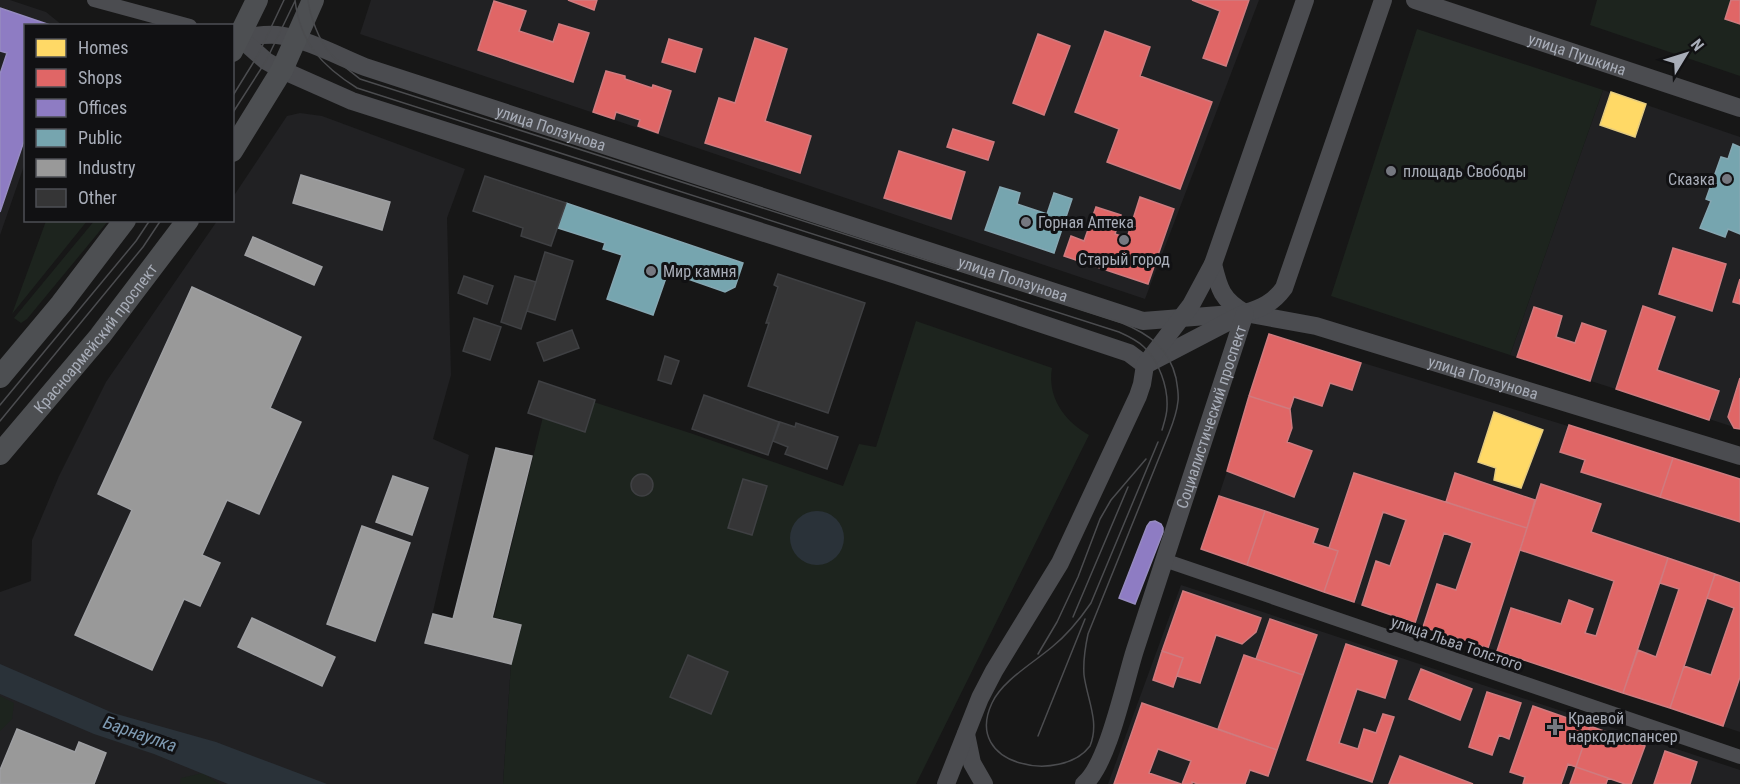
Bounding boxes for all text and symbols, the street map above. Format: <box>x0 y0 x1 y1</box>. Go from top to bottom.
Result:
legend <box>24 24 234 222</box>
north arrow <box>1656 24 1716 84</box>
street label: улица Пушкина <box>1526 29 1628 79</box>
text: N <box>1687 35 1708 55</box>
text: Homes <box>78 37 128 58</box>
text: Shops <box>78 67 122 88</box>
text: Offices <box>78 97 127 118</box>
street label: улица Ползунова <box>494 102 608 155</box>
text: Public <box>78 127 122 148</box>
text: Industry <box>78 157 136 178</box>
place label: площадь Свободы <box>1403 162 1526 181</box>
marker: площадь Свободы <box>1384 164 1398 178</box>
place label: Сказка <box>1668 170 1715 189</box>
marker: Сказка <box>1720 172 1734 186</box>
text: Other <box>78 187 117 208</box>
place label: Горная Аптека <box>1038 213 1134 232</box>
marker: Горная Аптека <box>1019 215 1033 229</box>
marker: Старый город <box>1117 233 1131 247</box>
place label: Старый город <box>1078 250 1170 269</box>
street label: улица Ползунова <box>956 252 1070 306</box>
street label: Красноармейский проспект <box>30 260 162 417</box>
place label: Мир камня <box>663 262 736 281</box>
marker: Мир камня <box>644 264 658 278</box>
street label: Социалистический проспект <box>1172 323 1250 511</box>
street label: улица Ползунова <box>1426 352 1540 404</box>
street label: улица Льва Толстого <box>1388 612 1525 675</box>
place label: Краевой наркодиспансер <box>1568 709 1678 746</box>
water label: Барнаулка <box>101 711 180 756</box>
marker: Краевой наркодиспансер <box>1546 718 1564 736</box>

